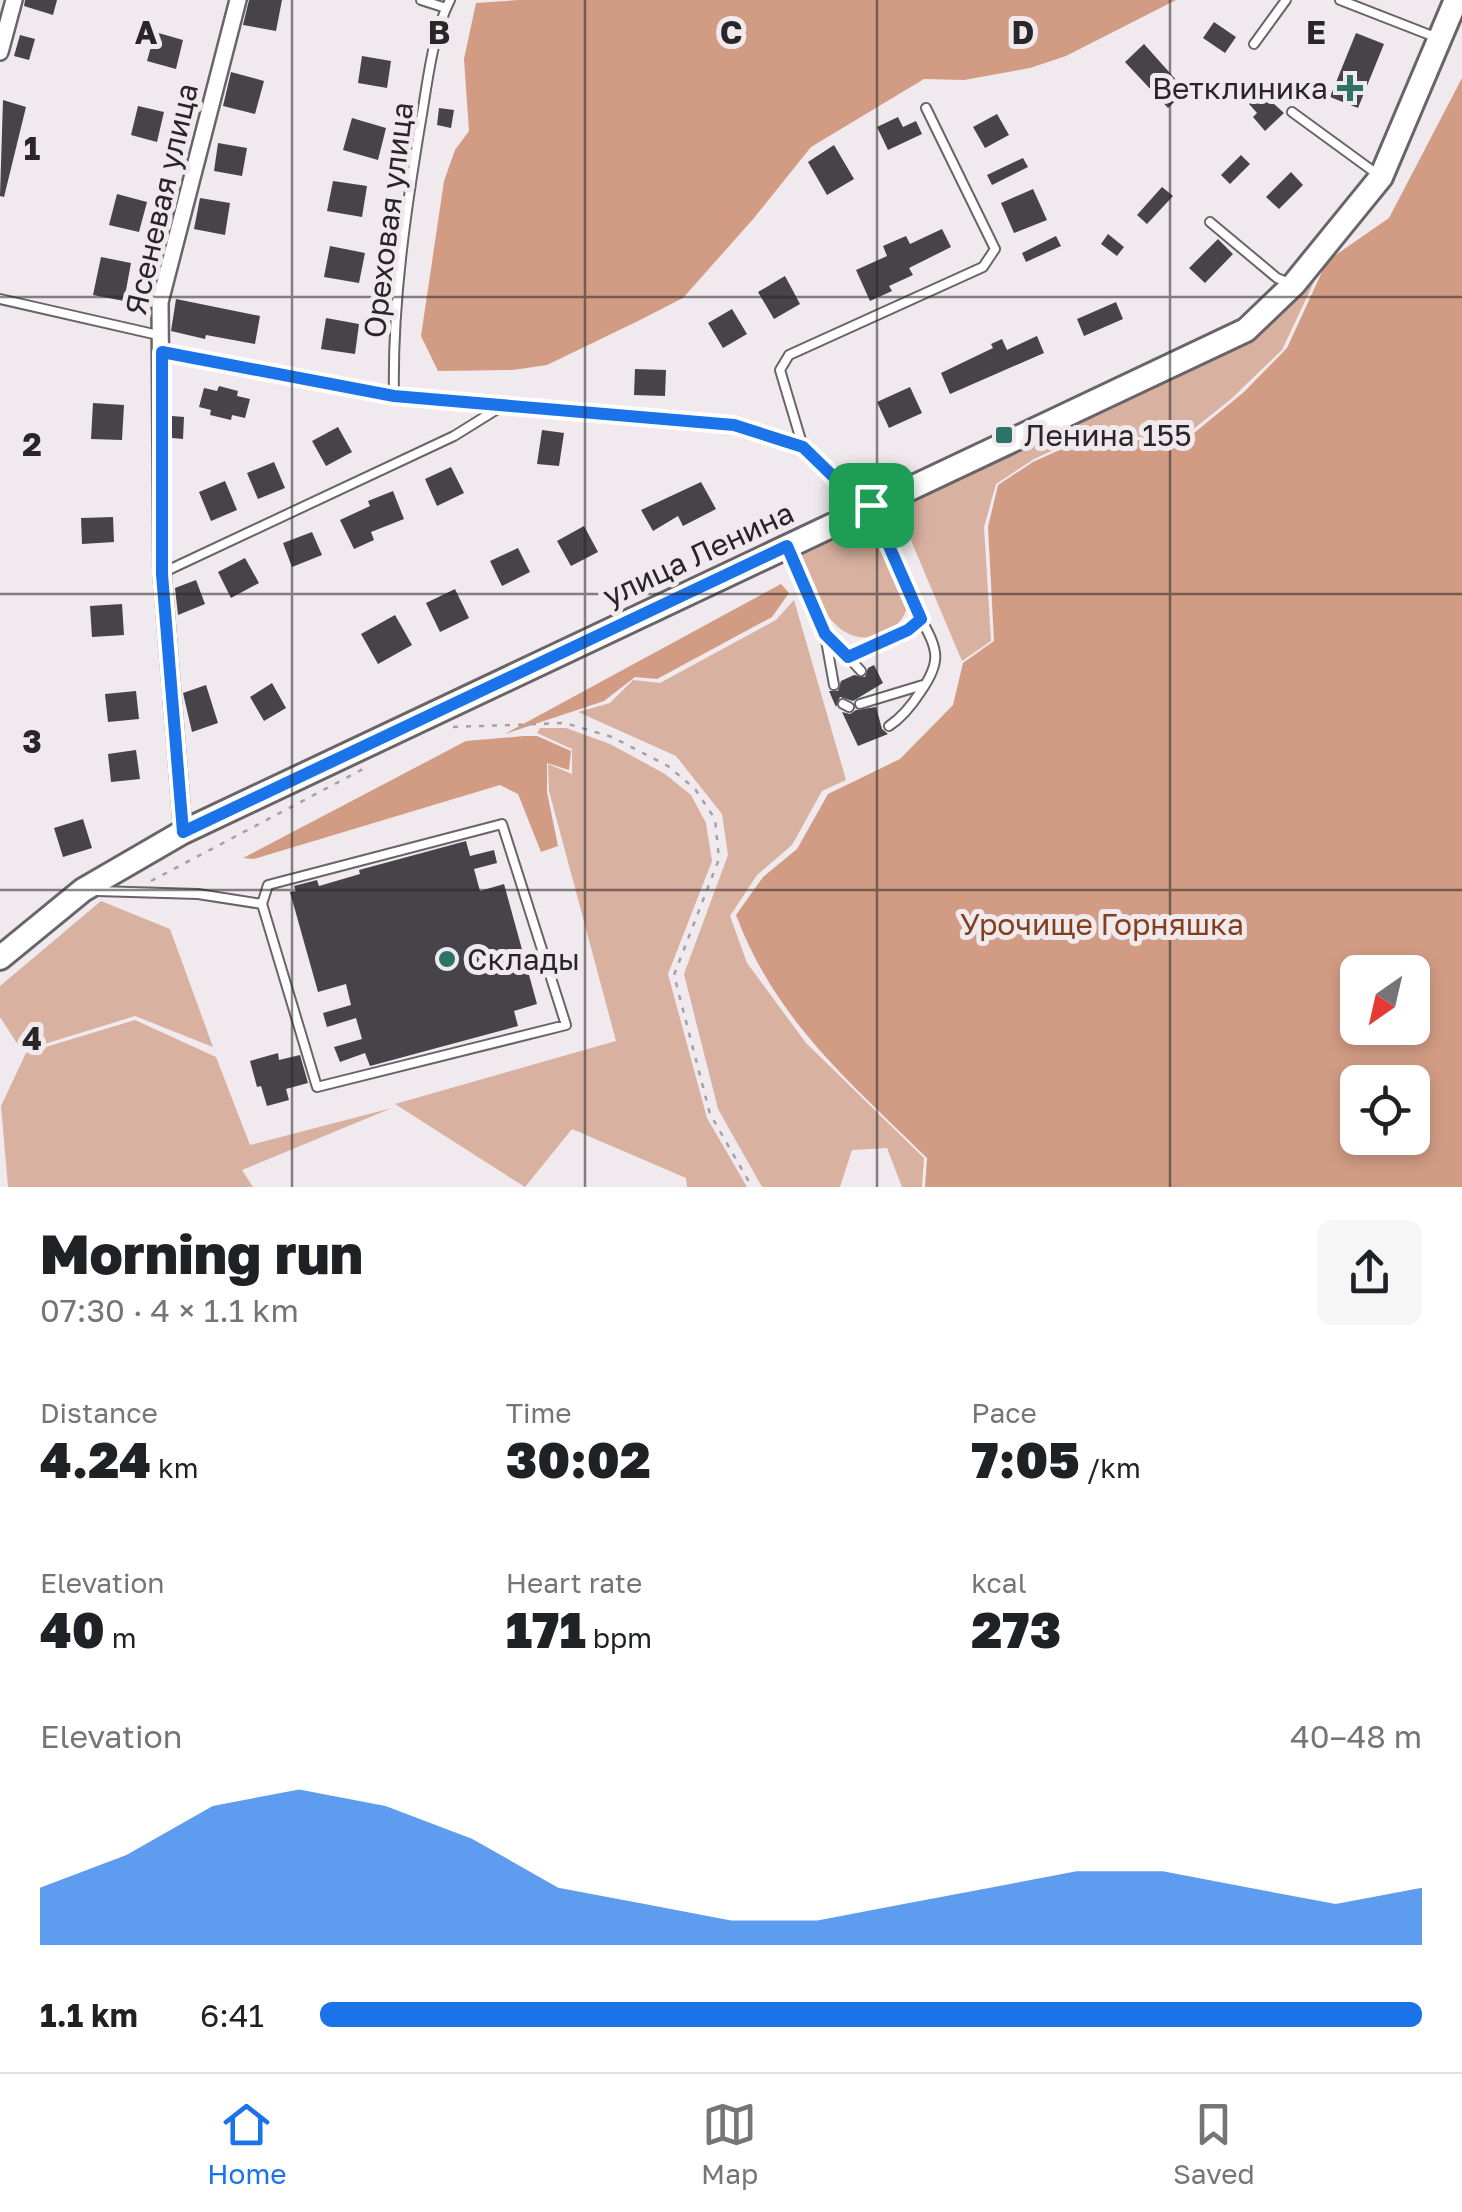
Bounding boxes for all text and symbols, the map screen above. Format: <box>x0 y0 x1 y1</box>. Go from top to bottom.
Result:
text: A <box>135 13 158 51</box>
text: B <box>428 13 450 51</box>
text: C <box>720 13 742 51</box>
text: D <box>1012 13 1034 51</box>
text: E <box>1306 13 1326 51</box>
place label: Ветклиника <box>1152 70 1328 106</box>
marker: Ветклиника <box>1337 75 1363 101</box>
street label: Ясеневая улица <box>117 80 205 318</box>
street label: Ореховая улица <box>356 100 420 340</box>
text: 1 <box>24 129 40 167</box>
place label: Ленина 155 <box>1024 417 1192 453</box>
marker: Ленина 155 <box>993 424 1015 446</box>
text: 2 <box>22 425 42 463</box>
pin <box>829 463 914 548</box>
icon: arrive <box>844 478 899 533</box>
street label: улица Ленина <box>597 494 799 614</box>
text: 3 <box>22 722 42 760</box>
park label: Урочище Горняшка <box>960 906 1244 942</box>
place label: Склады <box>467 941 580 977</box>
marker: Склады <box>436 948 458 970</box>
north arrow <box>1340 955 1430 1045</box>
map controls <box>1340 955 1430 1155</box>
text: 4 <box>22 1019 42 1057</box>
button: locate <box>1340 1065 1430 1155</box>
text: Morning run <box>40 1220 363 1286</box>
button: share <box>1317 1220 1422 1325</box>
text: 07:30 · 4 × 1.1 km <box>40 1291 299 1329</box>
text: Distance <box>40 1396 158 1429</box>
text: Time <box>506 1396 572 1429</box>
text: Pace <box>971 1396 1037 1429</box>
text: 4.24 <box>40 1429 151 1489</box>
text: 30:02 <box>506 1429 651 1489</box>
text: 7:05 <box>971 1429 1080 1489</box>
text: km <box>151 1451 199 1484</box>
text: /km <box>1080 1451 1141 1484</box>
text: Elevation <box>40 1566 165 1599</box>
text: Heart rate <box>506 1566 642 1599</box>
text: kcal <box>971 1566 1027 1599</box>
text: 40 <box>40 1599 105 1659</box>
text: 171 <box>506 1599 586 1659</box>
text: 273 <box>971 1599 1061 1659</box>
text: m <box>105 1621 137 1654</box>
text: bpm <box>586 1621 652 1654</box>
text: Elevation <box>40 1717 182 1755</box>
text: 40–48 m <box>1290 1717 1422 1755</box>
text: 1.1 km <box>40 1996 138 2034</box>
text: 6:41 <box>200 1996 264 2034</box>
tab: Home <box>207 2097 286 2190</box>
tab: Map <box>701 2097 758 2190</box>
tab: Saved <box>1173 2097 1255 2190</box>

